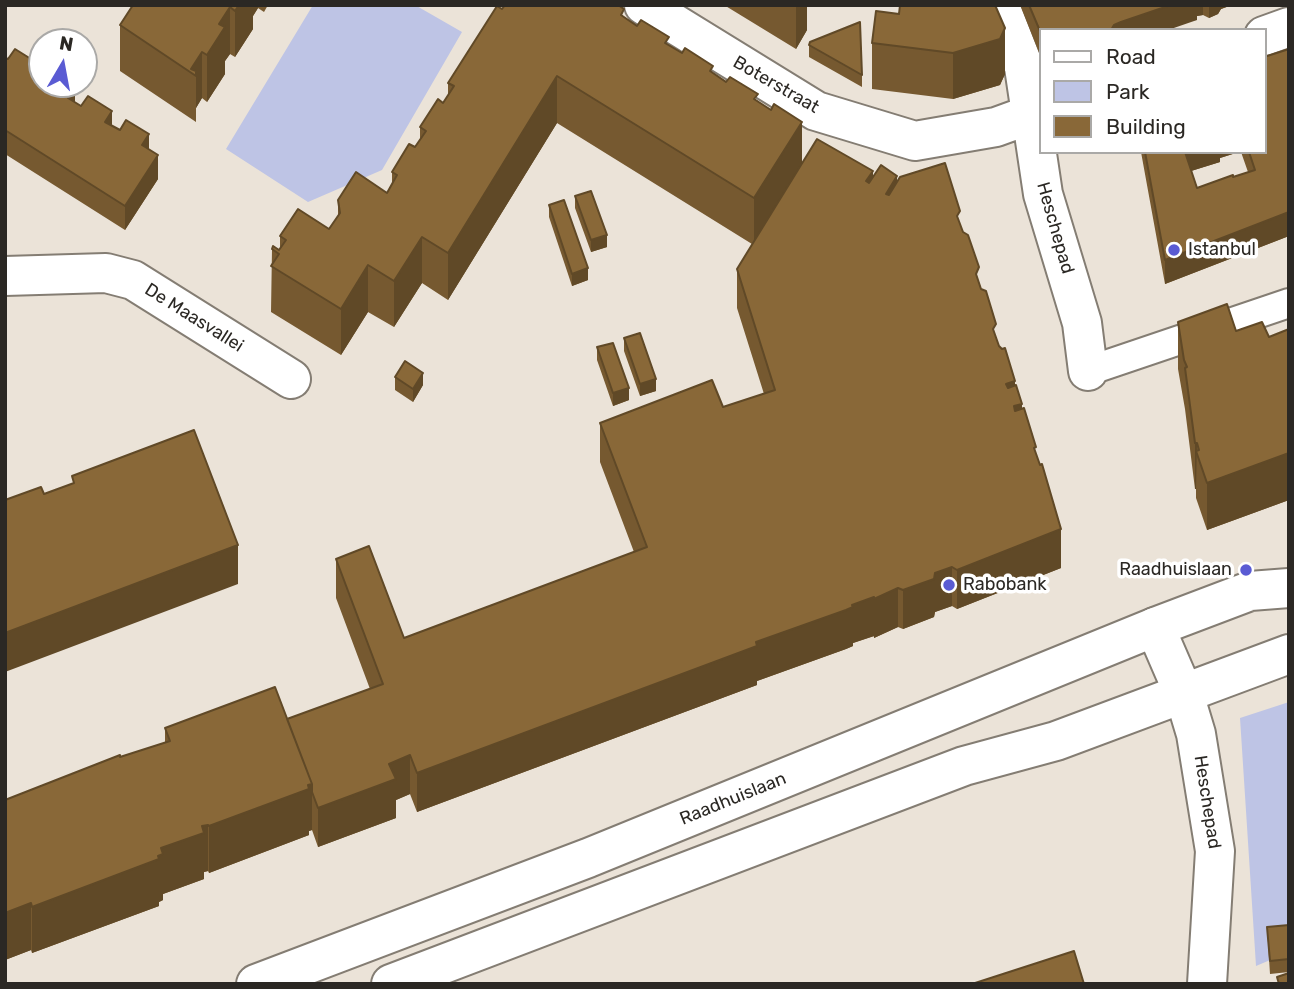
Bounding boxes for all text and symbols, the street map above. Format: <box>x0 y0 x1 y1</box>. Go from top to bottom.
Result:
north arrow <box>28 28 98 98</box>
legend <box>1038 28 1266 154</box>
text: N <box>58 31 75 56</box>
text: Road <box>1106 44 1156 69</box>
street label: Boterstraat <box>729 52 823 118</box>
text: Park <box>1106 79 1150 104</box>
text: Building <box>1106 114 1186 139</box>
street label: Heschepad <box>1032 180 1078 276</box>
place label: Istanbul <box>1188 239 1256 261</box>
marker: Istanbul <box>1166 242 1182 258</box>
street label: De Maasvallei <box>141 279 247 357</box>
place label: Raadhuislaan <box>1119 559 1232 581</box>
marker: Raadhuislaan <box>1238 562 1254 578</box>
place label: Rabobank <box>963 574 1047 596</box>
marker: Rabobank <box>941 577 957 593</box>
street label: Heschepad <box>1189 754 1225 850</box>
street label: Raadhuislaan <box>677 768 789 830</box>

